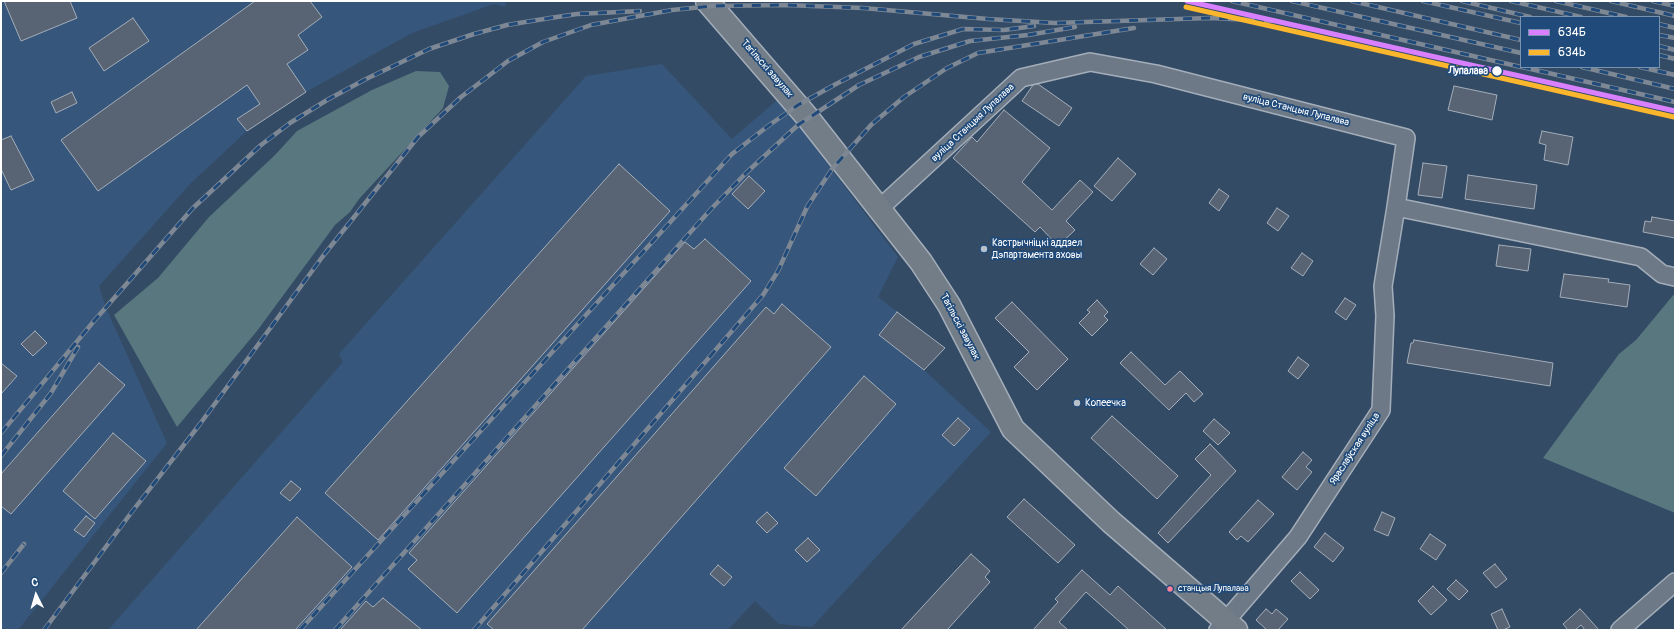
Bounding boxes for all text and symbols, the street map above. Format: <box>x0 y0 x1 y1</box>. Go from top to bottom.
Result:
legend <box>1520 16 1660 68</box>
text: 634Б <box>1558 25 1586 40</box>
street label: Тагільскі завулак <box>738 37 796 101</box>
text: 634Ь <box>1558 45 1586 60</box>
marker: Лупалава <box>1490 64 1504 78</box>
place label: Лупалава <box>1449 65 1488 77</box>
street label: вуліца Станцыя Лупалава <box>929 81 1017 165</box>
street label: вуліца Станцыя Лупалава <box>1242 91 1350 129</box>
place label: Кастрычніцкі аддзел Дэпартамента аховы <box>992 237 1082 260</box>
marker: Кастрычніцкі аддзел Дэпартамента аховы <box>979 244 989 254</box>
street label: Тагільскі завулак <box>938 292 982 362</box>
place label: Копеечка <box>1085 397 1126 409</box>
marker: Копеечка <box>1072 398 1082 408</box>
street label: Яраслаўская вуліца <box>1327 411 1383 487</box>
north arrow <box>16 575 56 615</box>
text: С <box>31 576 39 589</box>
marker: станцыя Лупалава <box>1165 584 1175 594</box>
place label: станцыя Лупалава <box>1178 584 1249 594</box>

